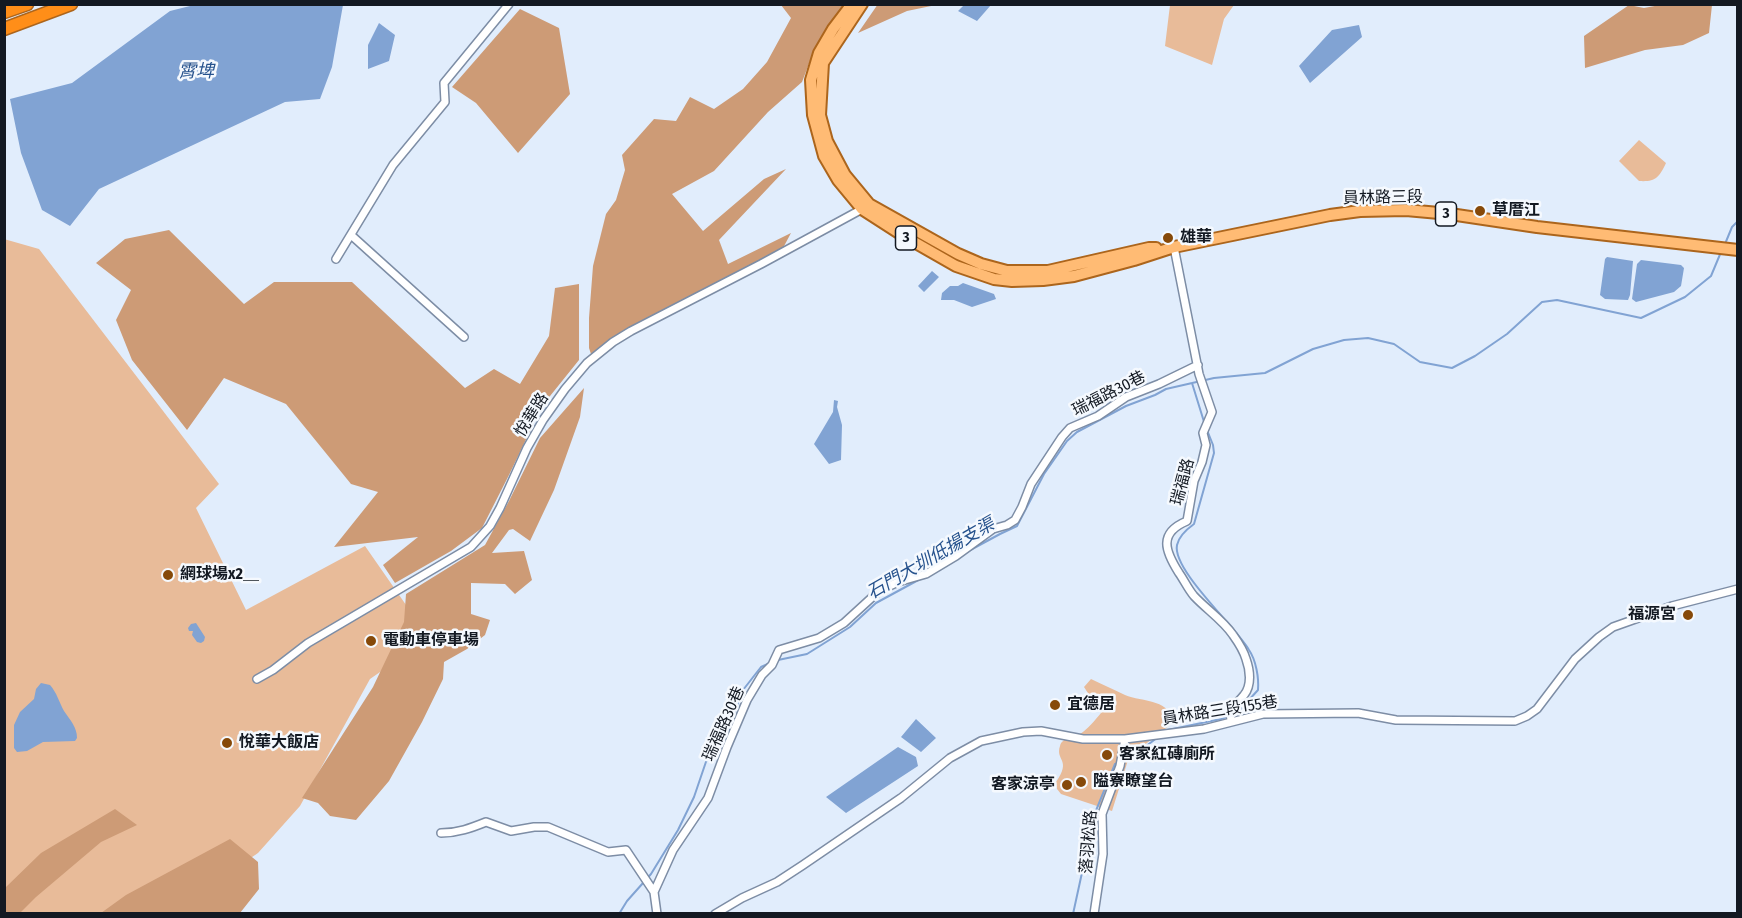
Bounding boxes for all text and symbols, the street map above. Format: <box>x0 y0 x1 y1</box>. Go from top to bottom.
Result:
water label: 霄埤 <box>178 61 214 83</box>
street label: 員林路三段 <box>1343 188 1423 208</box>
place label: 草厝江 <box>1492 201 1540 221</box>
road number: 3 <box>1436 202 1456 226</box>
marker: 草厝江 <box>1473 204 1487 218</box>
road number: 3 <box>896 226 916 250</box>
place label: 雄華 <box>1180 228 1212 248</box>
marker: 雄華 <box>1161 231 1175 245</box>
street label: 瑞福路30巷 <box>1069 367 1149 421</box>
street label: 悅華路 <box>511 390 553 440</box>
street label: 瑞福路 <box>1168 456 1198 508</box>
water label: 石門大圳低揚支渠 <box>863 514 999 604</box>
place label: 網球場x2＿ <box>180 565 259 585</box>
marker: 網球場x2＿ <box>161 568 175 582</box>
place label: 福源宮 <box>1628 605 1676 625</box>
marker: 福源宮 <box>1681 608 1695 622</box>
place label: 電動車停車場 <box>383 631 479 651</box>
marker: 電動車停車場 <box>364 634 378 648</box>
street label: 瑞福路30巷 <box>699 684 749 764</box>
street label: 員林路三段155巷 <box>1161 692 1279 730</box>
place label: 宜德居 <box>1067 695 1115 715</box>
marker: 宜德居 <box>1048 698 1062 712</box>
place label: 悅華大飯店 <box>239 733 319 753</box>
marker: 悅華大飯店 <box>220 736 234 750</box>
place label: 客家紅磚廁所 <box>1119 745 1215 765</box>
marker: 客家紅磚廁所 <box>1100 748 1114 762</box>
place label: 隘寮瞭望台 <box>1093 772 1173 792</box>
place label: 客家涼亭 <box>991 775 1055 795</box>
marker: 隘寮瞭望台 <box>1074 775 1088 789</box>
marker: 客家涼亭 <box>1060 778 1074 792</box>
street label: 落羽松路 <box>1077 809 1101 875</box>

